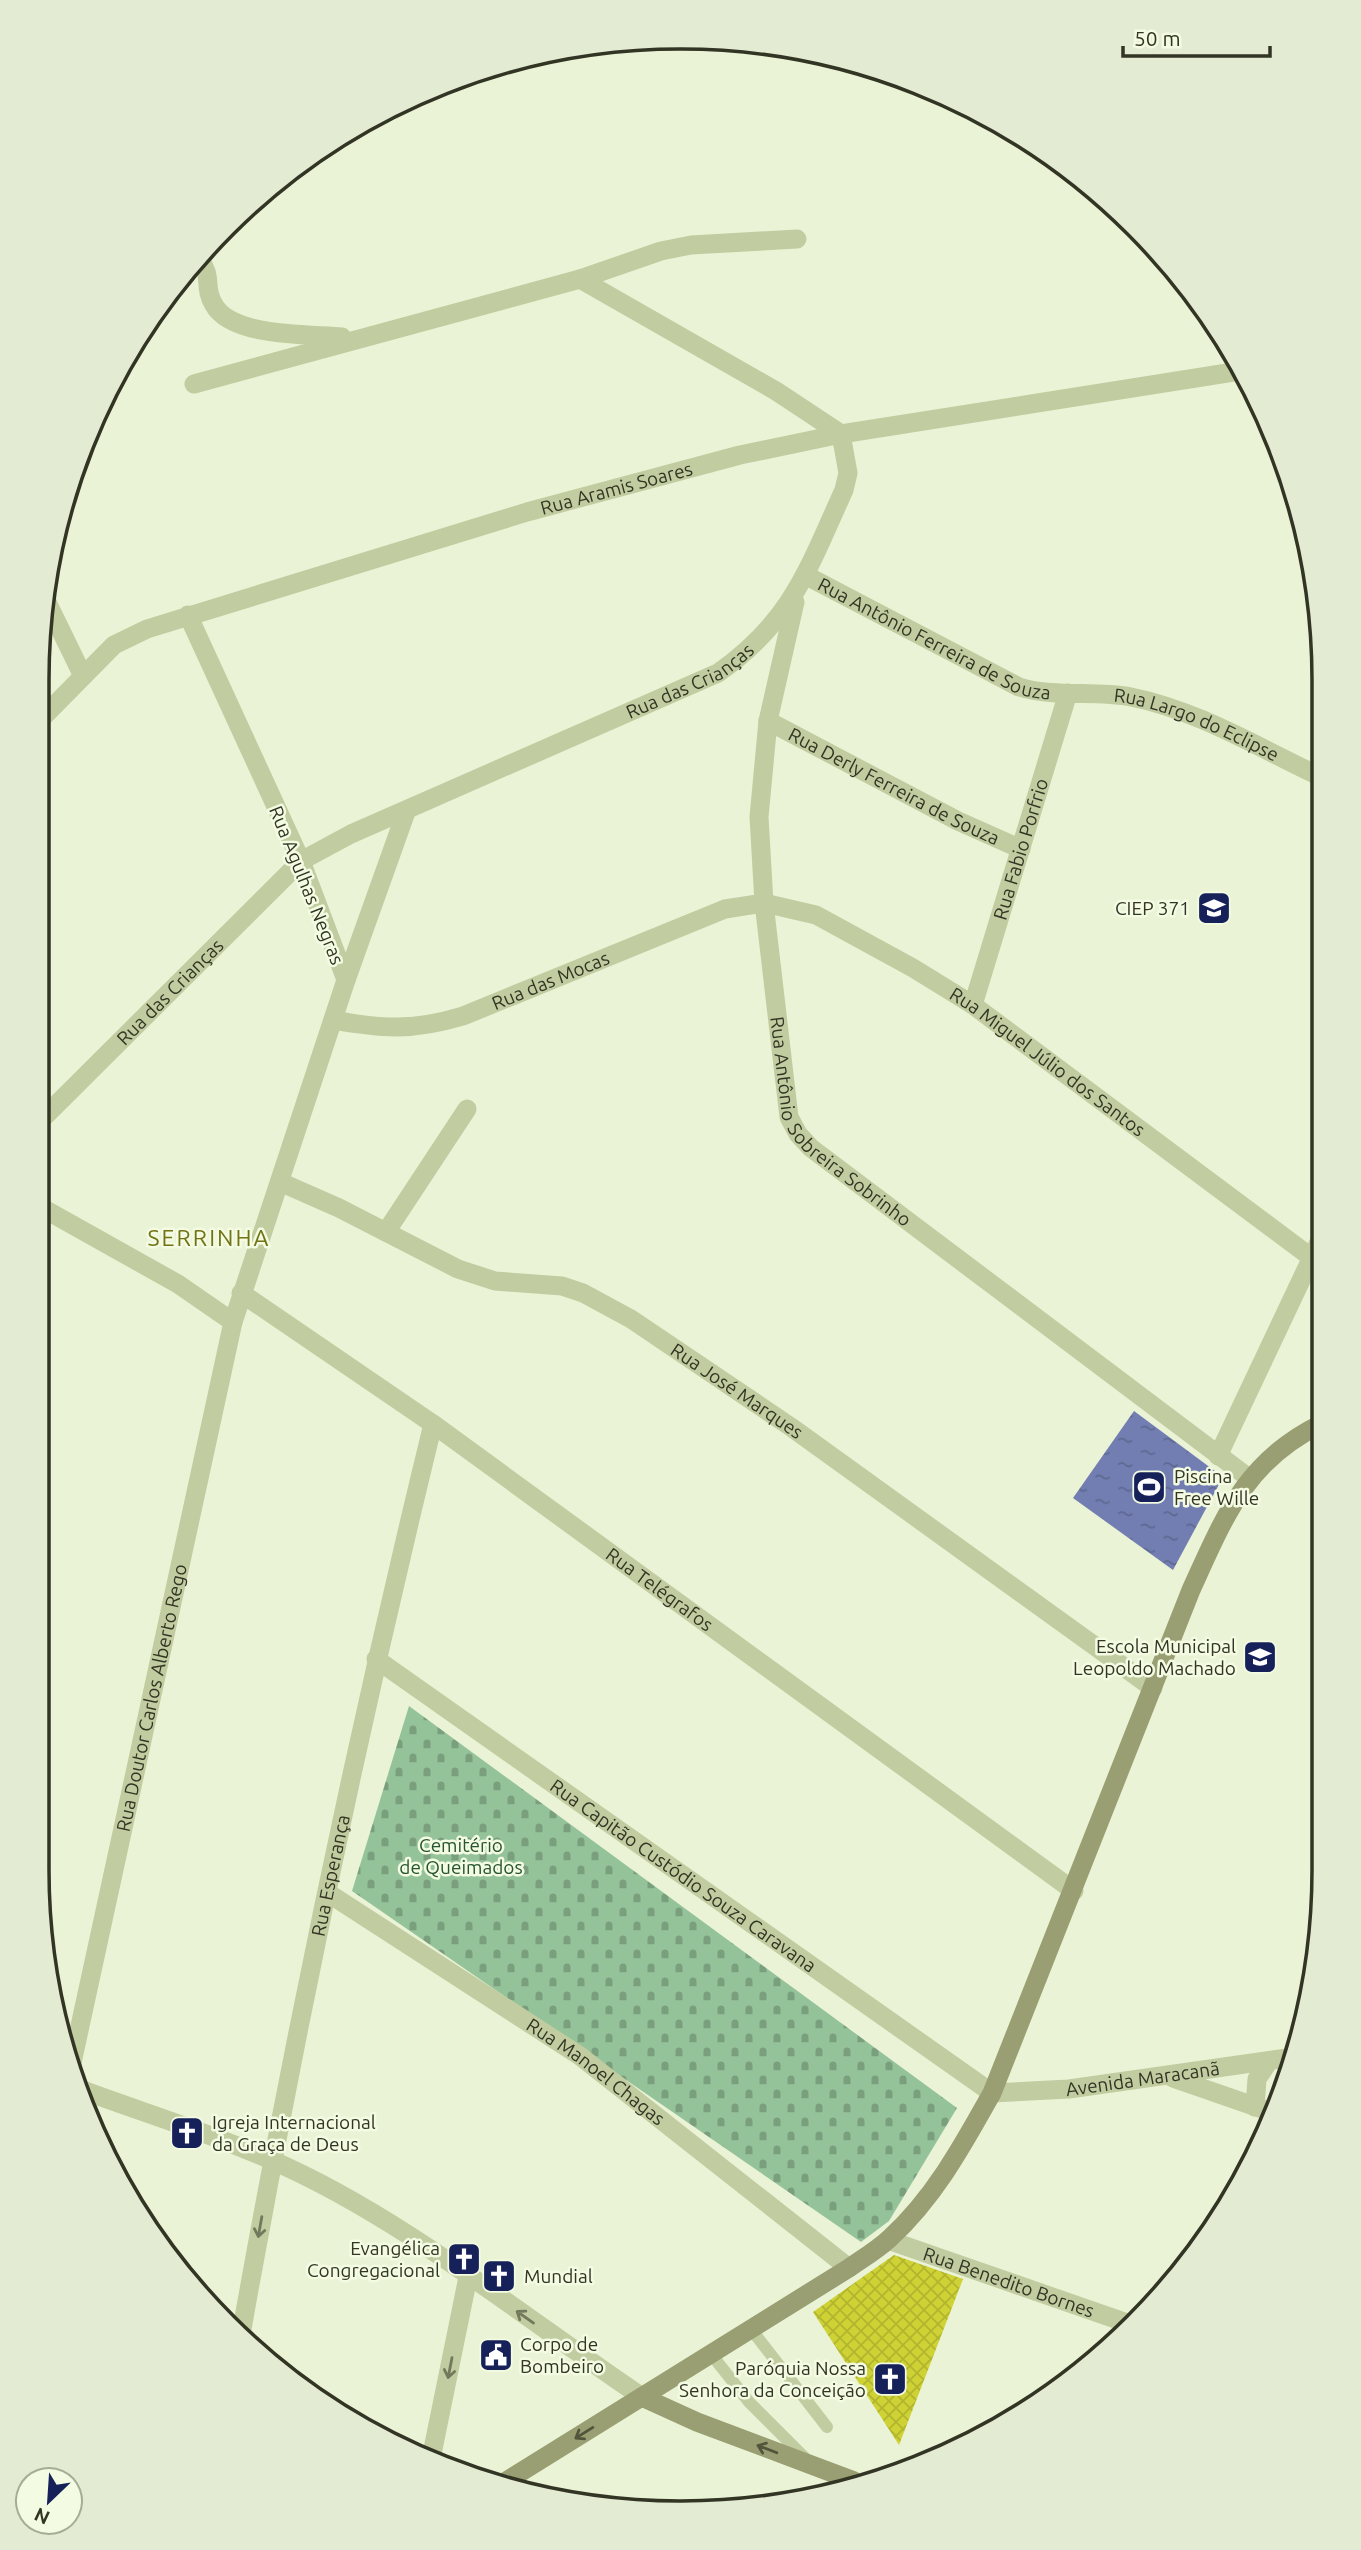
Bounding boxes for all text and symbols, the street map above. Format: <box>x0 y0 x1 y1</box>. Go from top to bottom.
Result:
scale bar <box>1123 14 1270 58</box>
text: 50 m <box>1134 26 1181 50</box>
street label: Rua Aramis Soares <box>538 457 695 519</box>
street label: Rua Antônio Ferreira de Souza <box>814 573 1052 704</box>
street label: Rua das Crianças <box>622 639 758 723</box>
street label: Rua Largo do Eclipse <box>1113 684 1283 766</box>
street label: Rua Derly Ferreira de Souza <box>785 723 1003 849</box>
street label: Rua Fabio Porfrio <box>989 776 1052 923</box>
street label: Rua Agulhas Negras <box>265 802 349 968</box>
school or university icon: CIEP 371 <box>1195 889 1233 927</box>
place label: CIEP 371 <box>1115 897 1190 919</box>
street label: Rua das Crianças <box>112 934 228 1049</box>
street label: Rua das Mocas <box>488 947 612 1014</box>
street label: Rua Miguel Júlio dos Santos <box>946 982 1150 1141</box>
street label: Rua Antônio Sobreira Sobrinho <box>766 1015 916 1231</box>
district label: SERRINHA <box>148 1225 270 1250</box>
street label: Rua José Marques <box>667 1338 807 1443</box>
place label: Piscina Free Wille <box>1174 1465 1259 1509</box>
sports icon: Piscina Free Wille <box>1130 1468 1168 1506</box>
street label: Rua Telégrafos <box>602 1543 718 1635</box>
street label: Rua Doutor Carlos Alberto Rego <box>112 1562 191 1834</box>
place label: Escola Municipal Leopoldo Machado <box>1073 1635 1236 1679</box>
school or university icon: Escola Municipal Leopoldo Machado <box>1241 1638 1279 1676</box>
street label: Rua Capitão Custódio Souza Caravana <box>546 1774 821 1977</box>
street label: Rua Esperança <box>307 1813 354 1938</box>
park label: Cemitério de Queimados <box>399 1834 523 1878</box>
street label: Rua Manoel Chagas <box>523 2014 669 2130</box>
street label: Avenida Maracanã <box>1064 2057 1221 2100</box>
place label: Igreja Internacional da Graça de Deus <box>212 2111 376 2155</box>
church icon: Igreja Internacional da Graça de Deus <box>168 2114 206 2152</box>
one-way arrow <box>253 2215 266 2238</box>
place label: Evangélica Congregacional <box>307 2237 440 2281</box>
church icon: Evangélica Congregacional <box>445 2240 483 2278</box>
street label: Rua Benedito Bornes <box>921 2242 1097 2322</box>
church icon: Mundial <box>480 2257 518 2295</box>
place label: Mundial <box>524 2265 593 2287</box>
one-way arrow <box>516 2310 535 2324</box>
place label: Corpo de Bombeiro <box>520 2333 604 2377</box>
public building icon: Corpo de Bombeiro <box>477 2336 515 2374</box>
one-way arrow <box>442 2356 456 2379</box>
place label: Paróquia Nossa Senhora da Conceição <box>679 2357 866 2401</box>
church icon: Paróquia Nossa Senhora da Conceição <box>871 2360 909 2398</box>
one-way arrow <box>575 2426 595 2440</box>
one-way arrow <box>757 2441 779 2454</box>
north arrow <box>14 2466 84 2536</box>
text: N <box>31 2503 53 2529</box>

